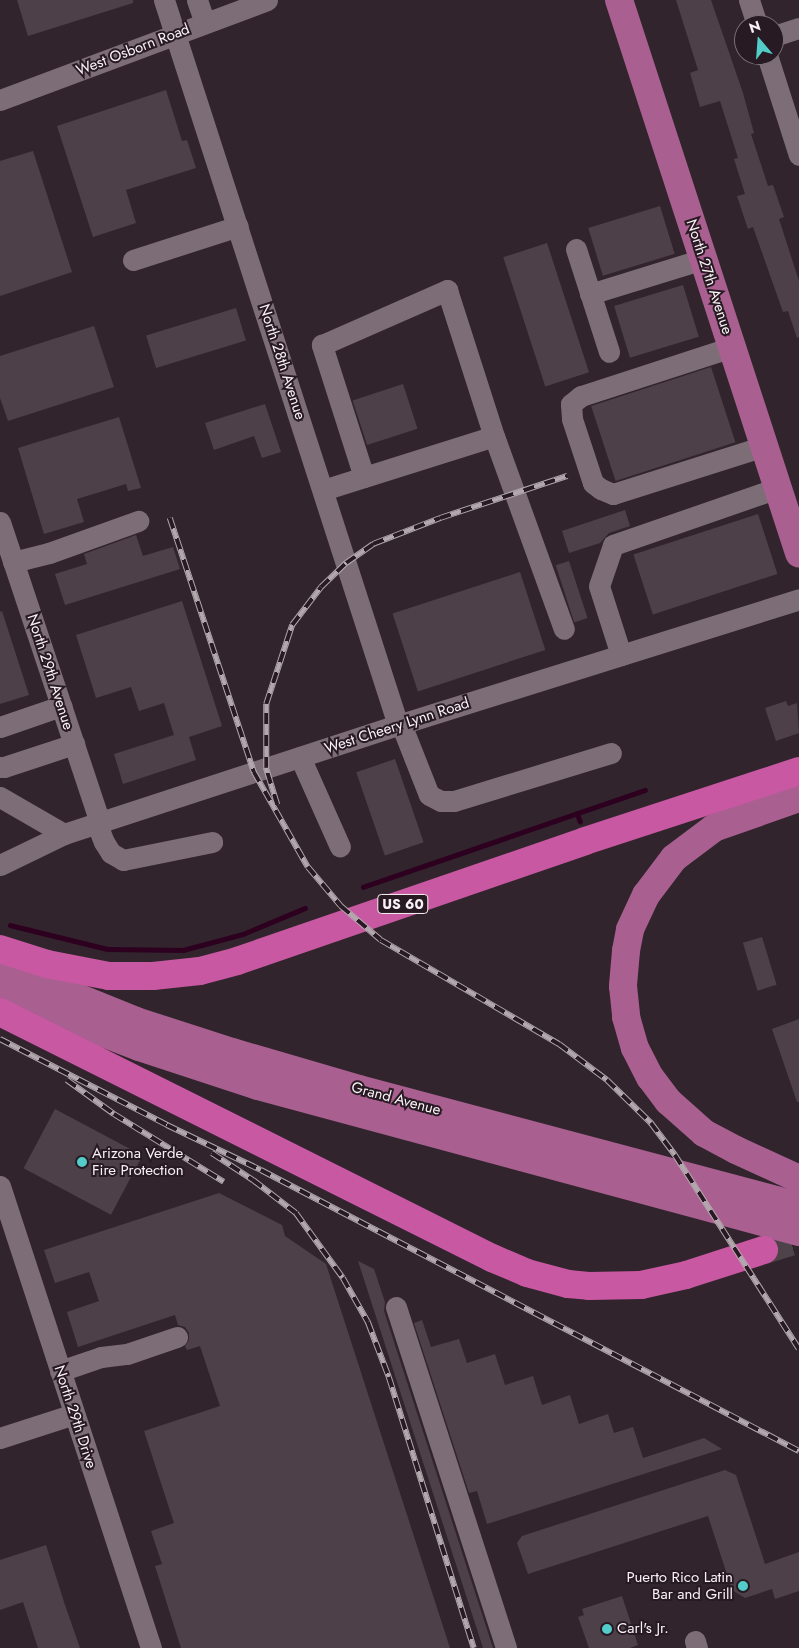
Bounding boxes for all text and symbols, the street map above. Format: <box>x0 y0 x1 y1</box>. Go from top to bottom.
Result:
north arrow <box>734 15 784 65</box>
text: N <box>746 15 763 38</box>
street label: West Osborn Road <box>74 20 192 80</box>
street label: North 27th Avenue <box>682 217 736 337</box>
street label: North 28th Avenue <box>255 302 309 422</box>
street label: North 29th Avenue <box>23 612 77 732</box>
street label: West Cheery Lynn Road <box>322 694 472 758</box>
road number: US 60 <box>377 892 429 916</box>
street label: Grand Avenue <box>349 1078 443 1120</box>
place label: Arizona Verde Fire Protection <box>92 1144 184 1179</box>
marker: Arizona Verde Fire Protection <box>76 1156 88 1168</box>
street label: North 29th Drive <box>50 1363 100 1471</box>
place label: Puerto Rico Latin Bar and Grill <box>627 1568 733 1603</box>
marker: Puerto Rico Latin Bar and Grill <box>737 1580 749 1592</box>
place label: Carl's Jr. <box>617 1620 669 1638</box>
marker: Carl's Jr. <box>601 1623 613 1635</box>

